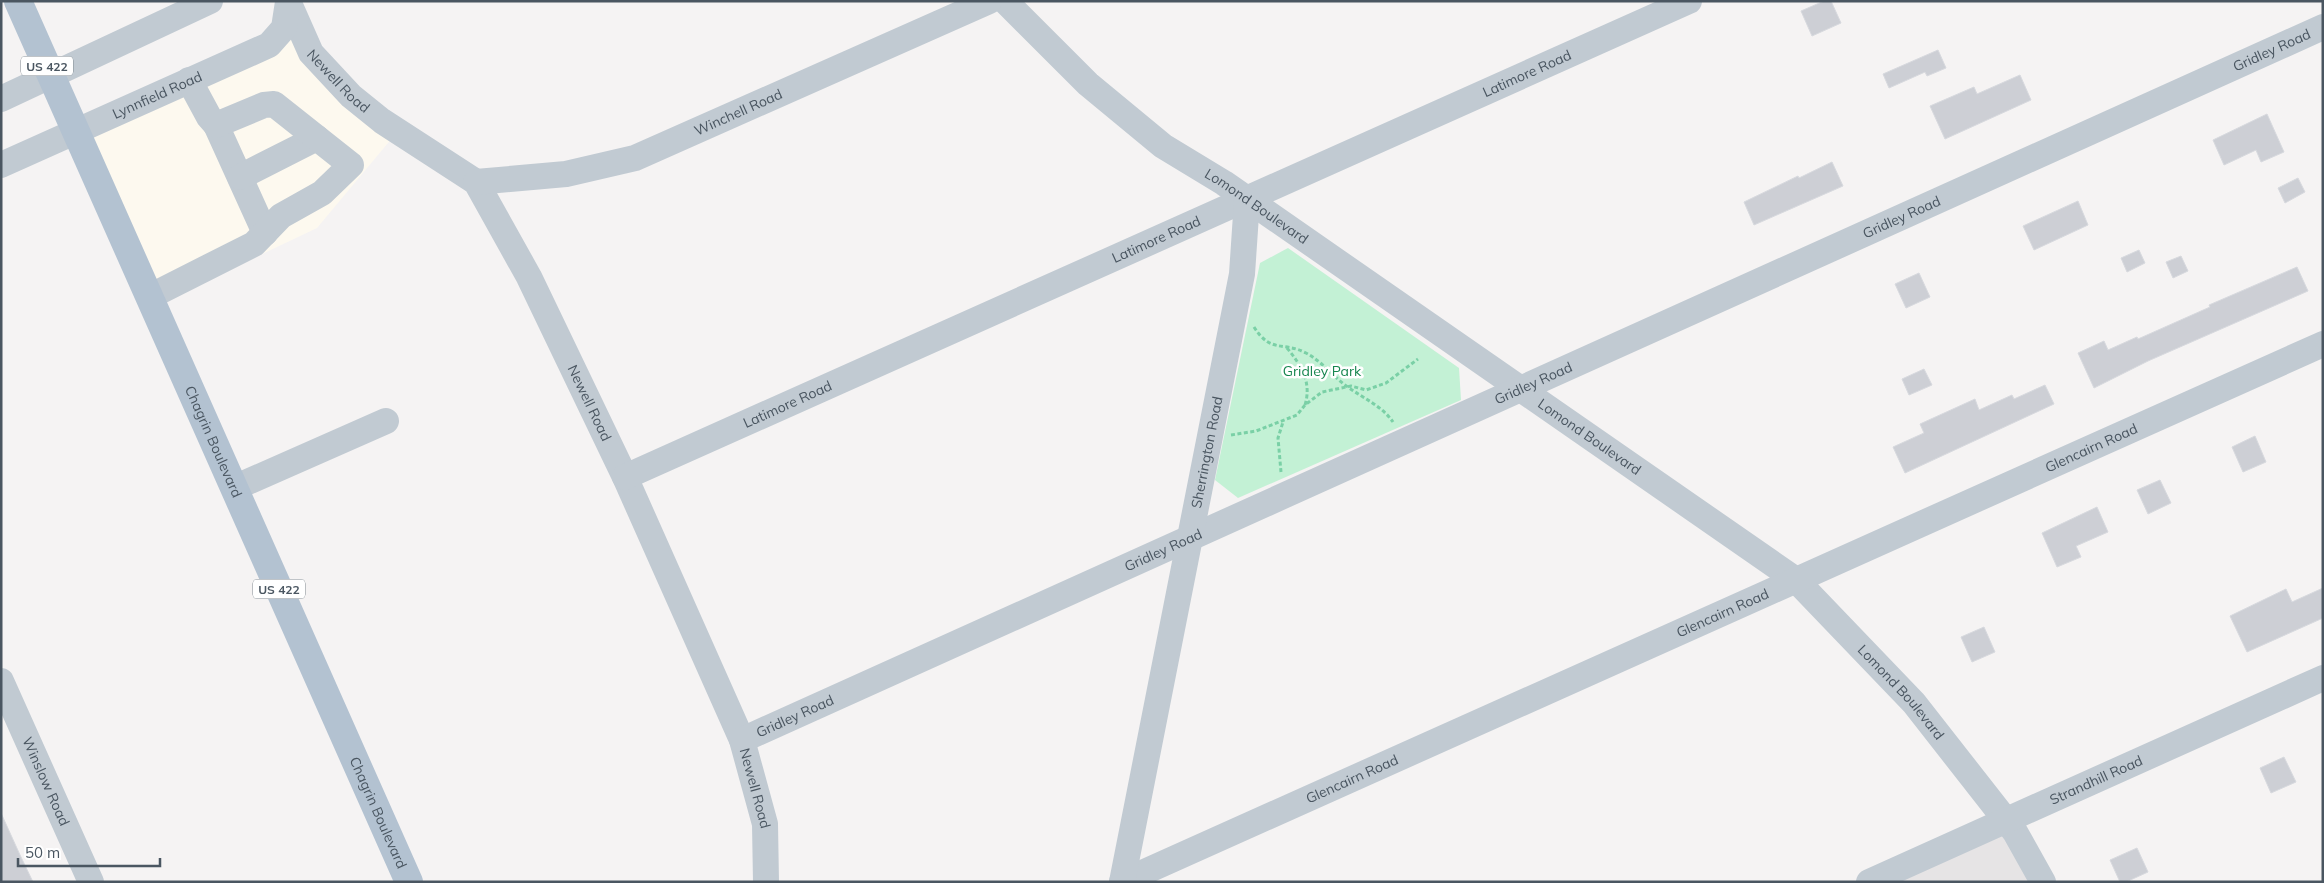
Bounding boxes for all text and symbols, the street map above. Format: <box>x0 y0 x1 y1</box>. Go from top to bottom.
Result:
street label: Gridley Road <box>2230 25 2313 76</box>
street label: Newell Road <box>303 45 373 117</box>
street label: Latimore Road <box>1480 46 1574 101</box>
road number: US 422 <box>21 56 73 76</box>
street label: Lynnfield Road <box>109 67 205 123</box>
street label: Winchell Road <box>691 85 785 140</box>
street label: Lomond Boulevard <box>1201 164 1312 248</box>
street label: Gridley Road <box>1860 192 1943 242</box>
street label: Latimore Road <box>1109 212 1203 267</box>
street label: Gridley Road <box>1492 358 1575 409</box>
street label: Newell Road <box>564 362 615 444</box>
park label: Gridley Park <box>1283 362 1362 380</box>
street label: Latimore Road <box>740 377 835 432</box>
street label: Chagrin Boulevard <box>181 383 246 500</box>
street label: Sherrington Road <box>1187 395 1227 510</box>
street label: Lomond Boulevard <box>1534 395 1645 479</box>
street label: Glencairn Road <box>2042 419 2140 476</box>
street label: Gridley Road <box>1121 525 1205 575</box>
road number: US 422 <box>253 580 305 598</box>
street label: Glencairn Road <box>1673 584 1772 642</box>
street label: Lomond Boulevard <box>1854 641 1948 743</box>
street label: Gridley Road <box>753 691 837 742</box>
street label: Winslow Road <box>18 734 74 829</box>
street label: Newell Road <box>736 746 775 830</box>
street label: Glencairn Road <box>1303 750 1401 808</box>
street label: Strandhill Road <box>2047 751 2145 809</box>
street label: Chagrin Boulevard <box>346 754 411 871</box>
scale bar <box>18 836 160 868</box>
text: 50 m <box>25 843 60 862</box>

